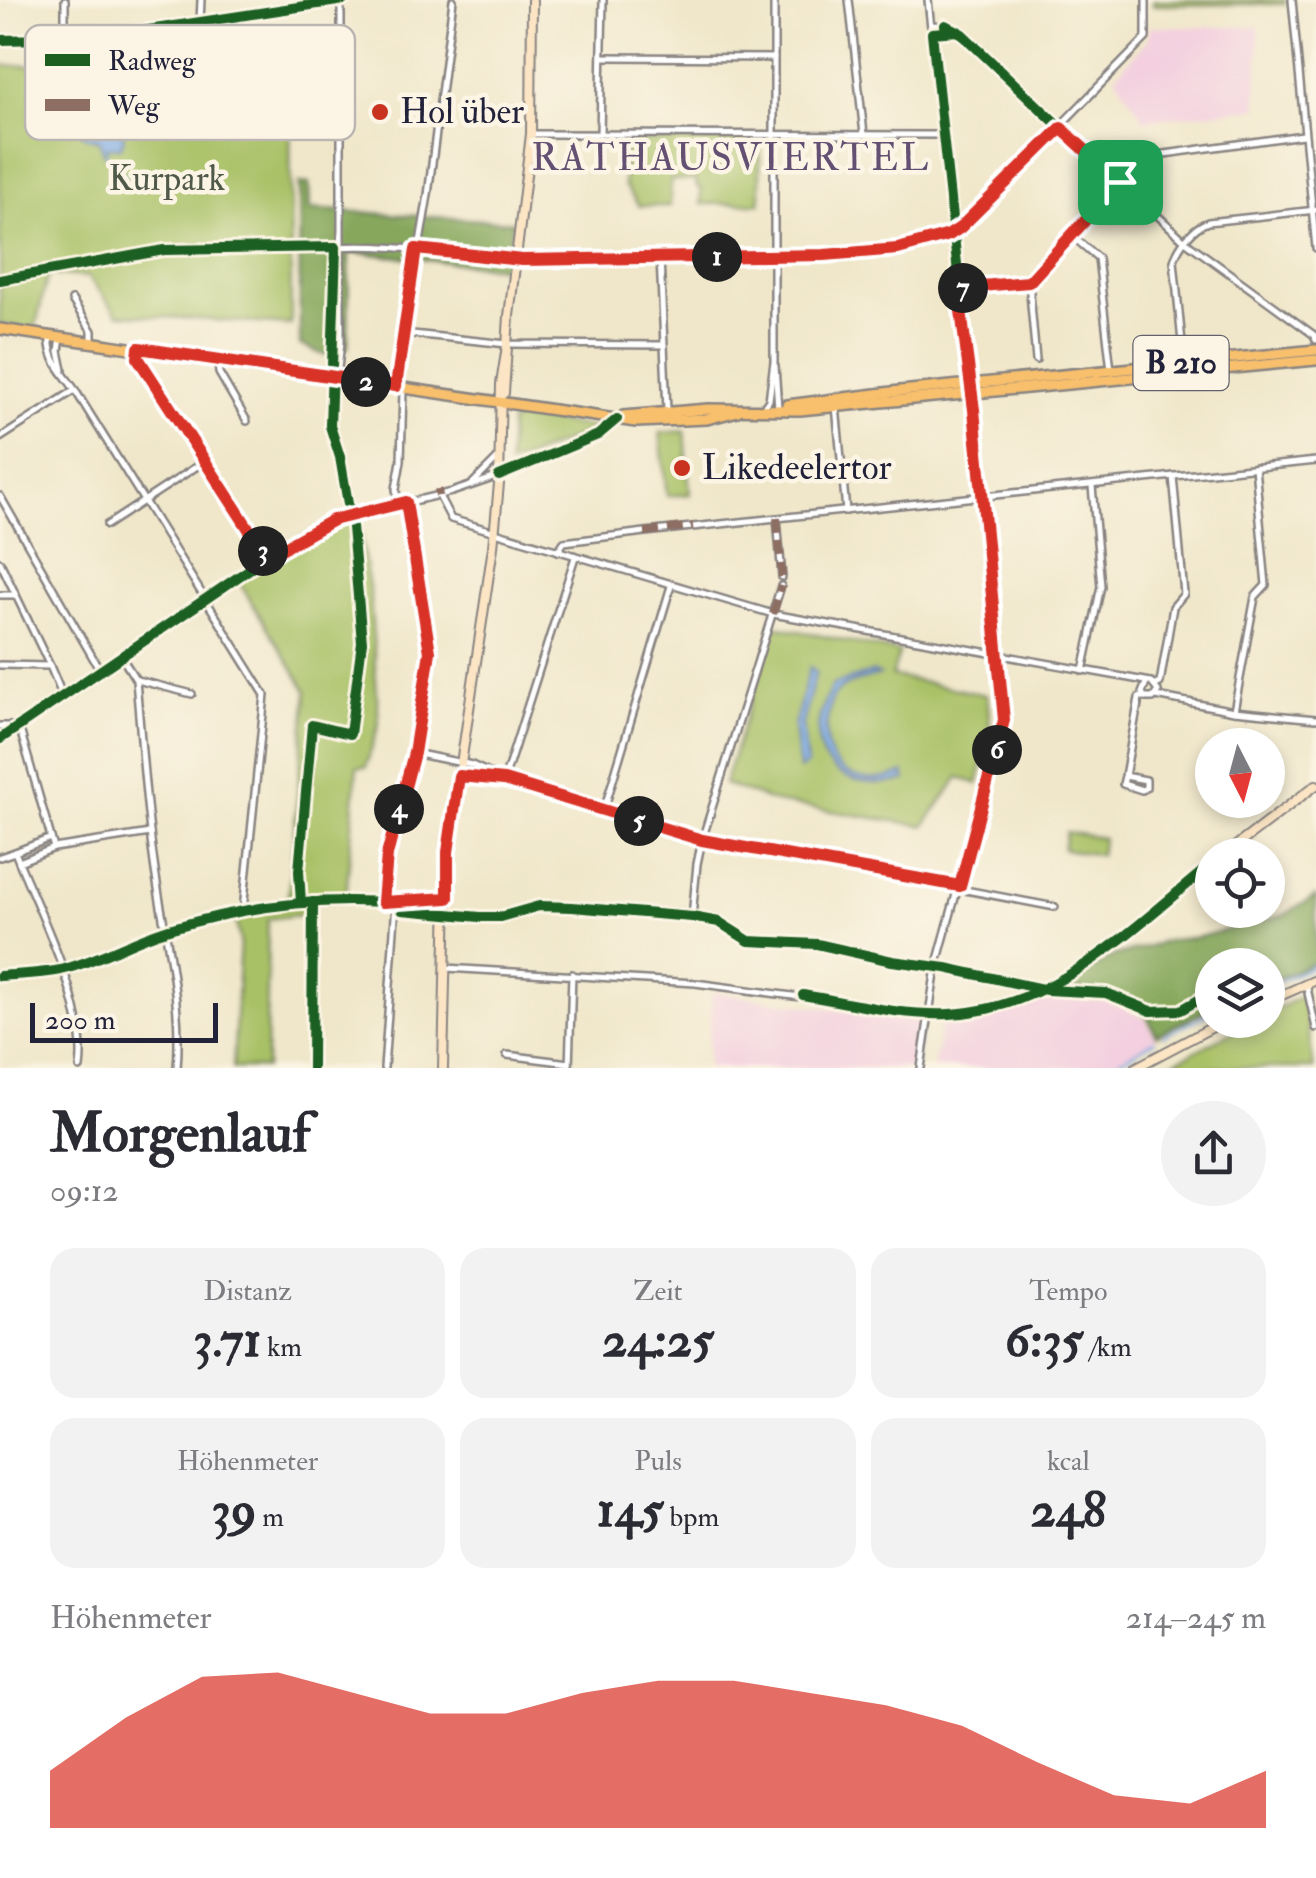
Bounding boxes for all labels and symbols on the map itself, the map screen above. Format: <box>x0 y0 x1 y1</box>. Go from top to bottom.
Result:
legend <box>25 25 355 140</box>
text: Radweg <box>108 44 197 79</box>
text: Weg <box>107 89 161 124</box>
place label: Hol über <box>400 90 524 134</box>
marker: Hol über <box>369 101 391 123</box>
district label: RATHAUSVIERTEL <box>531 134 931 182</box>
pin <box>1078 140 1163 225</box>
park label: Kurpark <box>109 157 226 201</box>
pin: 1 <box>692 232 742 282</box>
pin: 7 <box>938 263 988 313</box>
road number: B 210 <box>1134 336 1228 390</box>
pin: 2 <box>341 357 391 407</box>
place label: Likedeelertor <box>702 446 892 490</box>
marker: Likedeelertor <box>671 457 693 479</box>
pin: 3 <box>238 526 288 576</box>
pin: 6 <box>972 725 1022 775</box>
north arrow <box>1195 728 1285 818</box>
pin: 4 <box>374 784 424 834</box>
pin: 5 <box>614 796 664 846</box>
scale bar <box>30 998 218 1042</box>

